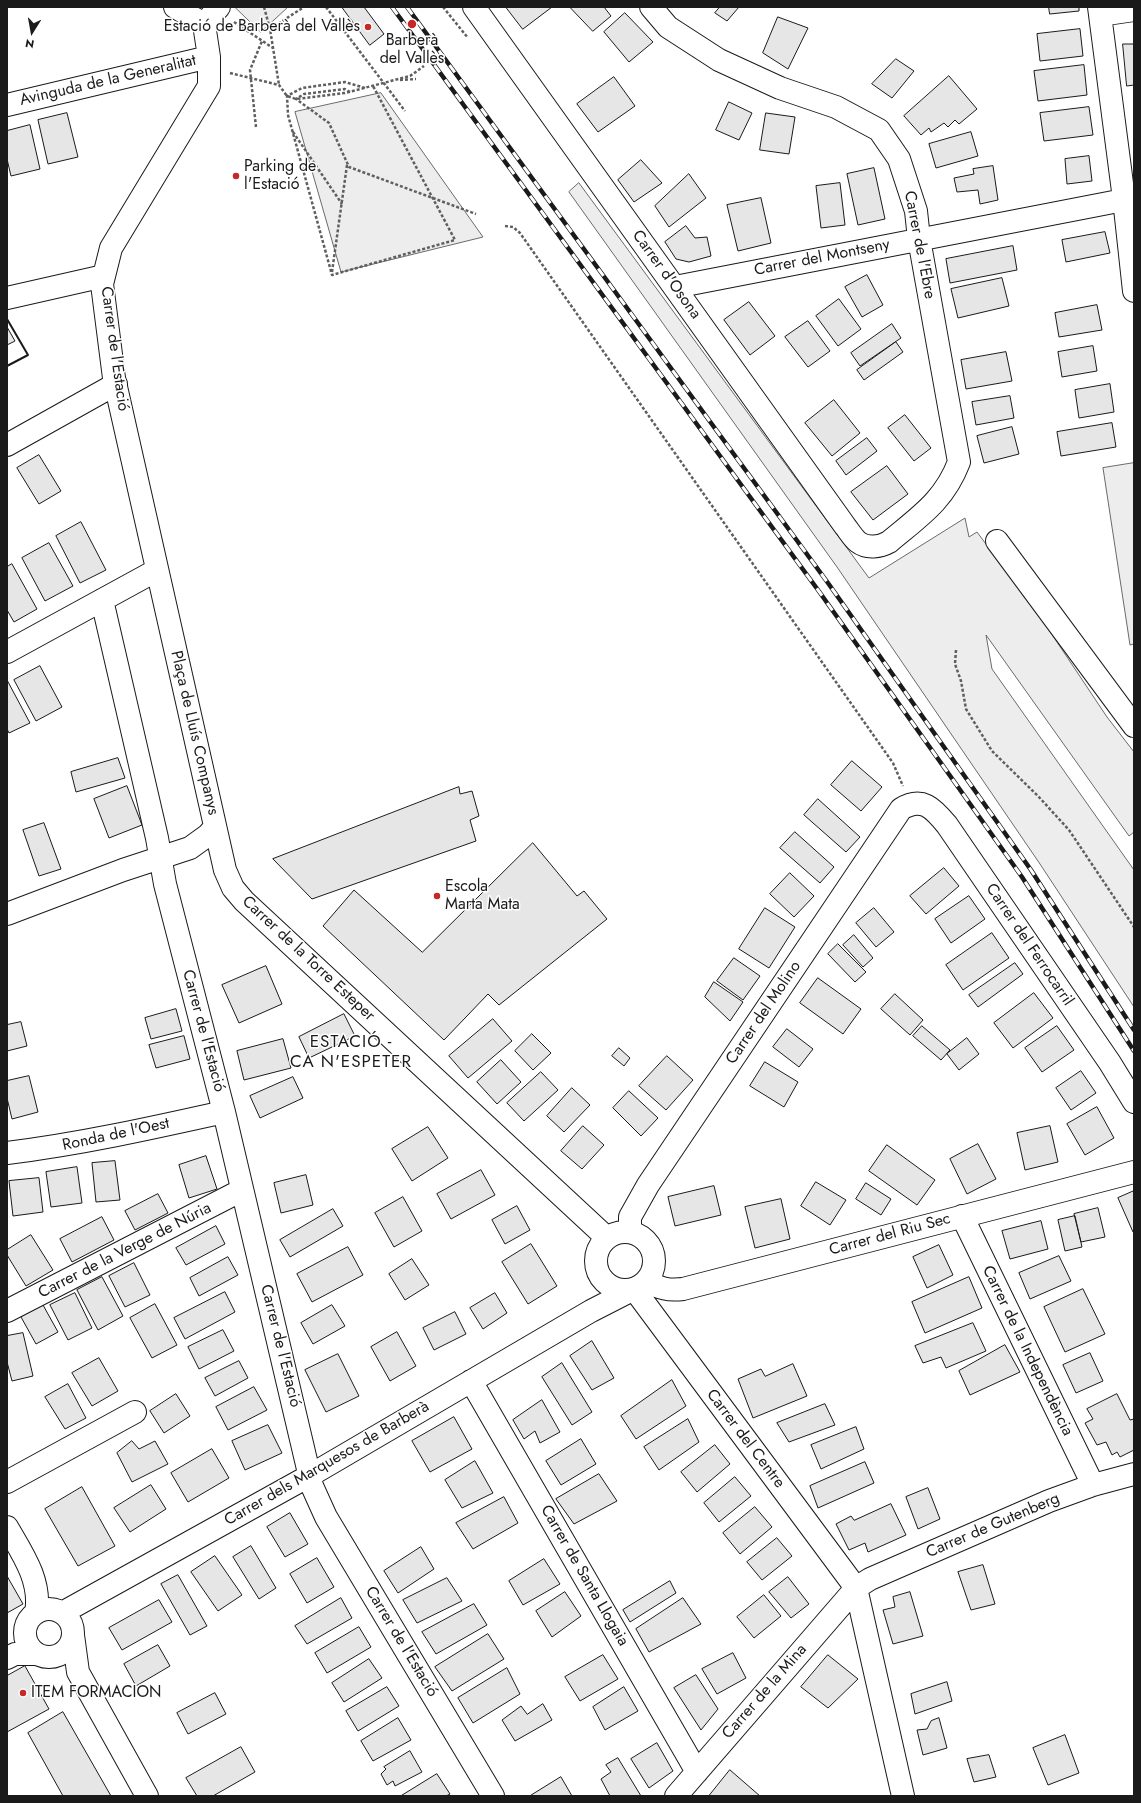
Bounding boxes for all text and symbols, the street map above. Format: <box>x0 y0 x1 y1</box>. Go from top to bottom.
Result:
north arrow <box>12 12 52 52</box>
place label: Estació de Barberà del Vallès <box>164 17 360 37</box>
marker: Barberà del Vallès <box>406 18 418 30</box>
marker: Estació de Barberà del Vallès <box>363 22 373 32</box>
place label: Barberà del Vallès <box>380 31 444 69</box>
text: N <box>24 35 36 52</box>
street label: Avinguda de la Generalitat <box>18 51 198 111</box>
place label: Parking de l'Estació <box>244 157 316 195</box>
marker: Parking de l'Estació <box>231 171 241 181</box>
street label: Carrer de l'Ebre <box>899 189 939 301</box>
street label: Carrer d'Osona <box>627 227 705 323</box>
street label: Carrer del Montseny <box>753 235 891 281</box>
street label: Carrer de l'Estació <box>96 285 132 413</box>
street label: Plaça de Lluís Companys <box>166 649 222 817</box>
place label: Escola Marta Mata <box>445 877 520 915</box>
street label: Carrer del Ferrocarril <box>981 880 1077 1010</box>
marker: Escola Marta Mata <box>432 891 442 901</box>
street label: Carrer de la Torre Esteper <box>238 892 378 1026</box>
street label: Carrer del Molino <box>722 958 806 1068</box>
street label: Carrer de l'Estació <box>177 968 229 1094</box>
district label: ESTACIÓ - CA N'ESPETER <box>290 1033 412 1073</box>
street label: Ronda de l'Oest <box>61 1114 171 1156</box>
street label: Carrer de la Verge de Núria <box>35 1199 215 1303</box>
street label: Carrer del Riu Sec <box>827 1210 953 1260</box>
street label: Carrer de la Independència <box>977 1263 1077 1439</box>
street label: Carrer de l'Estació <box>255 1283 305 1409</box>
street label: Carrer del Centre <box>702 1386 788 1492</box>
street label: Carrer dels Marquesos de Barberà <box>221 1397 433 1531</box>
street label: Carrer de Gutenberg <box>923 1489 1063 1563</box>
street label: Carrer de Santa Llogaia <box>536 1502 632 1650</box>
street label: Carrer de l'Estació <box>360 1583 442 1701</box>
street label: Carrer de la Mina <box>719 1641 811 1743</box>
place label: ITEM FORMACION <box>31 1683 161 1703</box>
marker: ITEM FORMACION <box>18 1688 28 1698</box>

